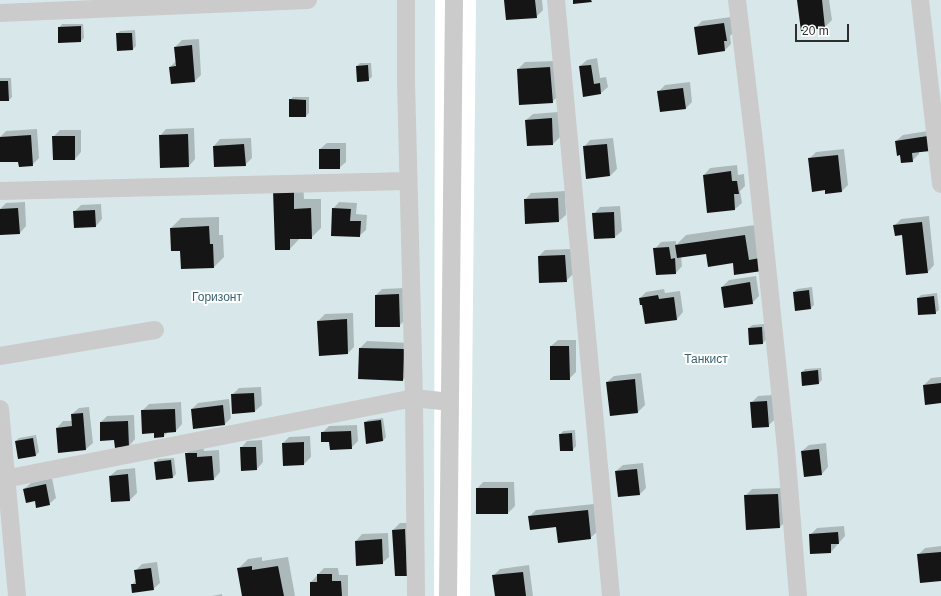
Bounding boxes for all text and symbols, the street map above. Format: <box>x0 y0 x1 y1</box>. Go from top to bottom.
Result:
scale bar <box>797 16 851 42</box>
text: 20 m <box>802 24 829 38</box>
park label: Горизонт <box>192 291 242 305</box>
park label: Танкист <box>684 353 728 367</box>

